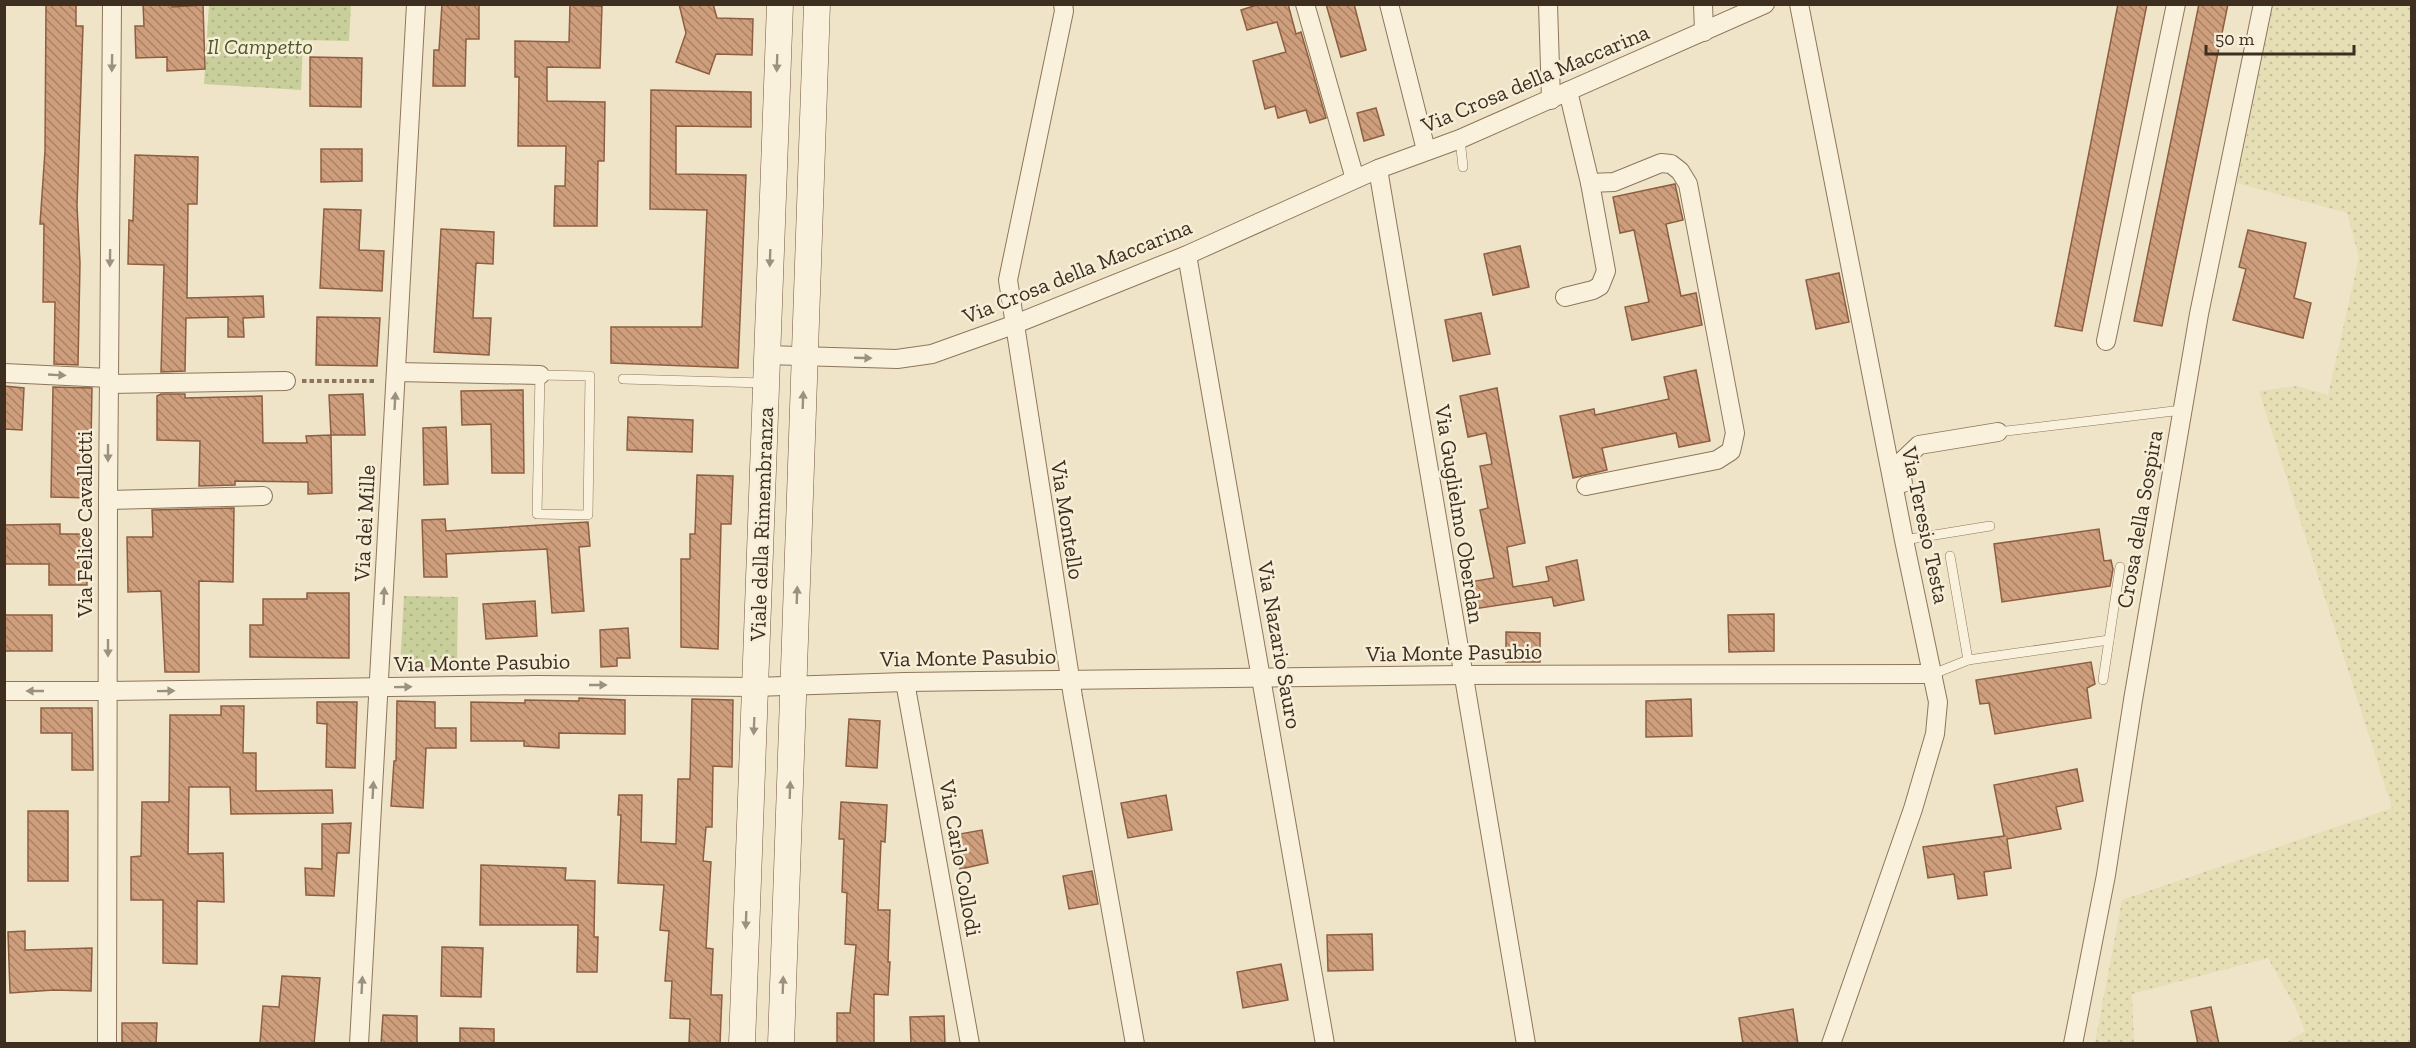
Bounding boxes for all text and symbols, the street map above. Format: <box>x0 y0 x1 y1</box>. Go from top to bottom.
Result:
street label: Via Crosa della Maccarina <box>1416 18 1653 139</box>
scale bar <box>2206 18 2354 56</box>
text: 50 m <box>2215 28 2255 50</box>
park label: Il Campetto <box>207 33 313 60</box>
one-way arrow <box>107 53 117 72</box>
one-way arrow <box>773 53 782 72</box>
street label: Via Crosa della Maccarina <box>958 213 1196 330</box>
one-way arrow <box>105 248 115 267</box>
one-way arrow <box>766 248 775 267</box>
one-way arrow <box>854 353 873 363</box>
one-way arrow <box>47 371 66 380</box>
one-way arrow <box>390 391 399 410</box>
one-way arrow <box>799 391 808 410</box>
street label: Via Guglielmo Oberdan <box>1429 402 1490 626</box>
street label: Viale della Rimembranza <box>744 406 779 643</box>
street label: Crosa della Sospira <box>2111 427 2169 610</box>
street label: Via Felice Cavallotti <box>71 431 98 618</box>
one-way arrow <box>103 443 113 462</box>
street label: Via Teresio Testa <box>1895 443 1955 607</box>
street label: Via Montello <box>1045 458 1090 581</box>
street label: Via dei Mille <box>348 464 381 583</box>
street label: Via Nazario Sauro <box>1251 558 1308 731</box>
one-way arrow <box>379 586 388 605</box>
one-way arrow <box>792 586 802 605</box>
street label: Via Monte Pasubio <box>1365 637 1542 668</box>
one-way arrow <box>103 638 113 657</box>
street label: Via Monte Pasubio <box>879 642 1056 673</box>
street label: Via Monte Pasubio <box>393 647 570 678</box>
one-way arrow <box>589 680 608 690</box>
one-way arrow <box>394 682 413 692</box>
one-way arrow <box>26 686 45 696</box>
one-way arrow <box>157 686 176 695</box>
one-way arrow <box>749 716 758 735</box>
street label: Via Carlo Collodi <box>933 777 988 938</box>
one-way arrow <box>368 781 378 800</box>
one-way arrow <box>785 781 794 800</box>
one-way arrow <box>742 911 751 930</box>
one-way arrow <box>358 976 367 995</box>
one-way arrow <box>778 976 788 995</box>

